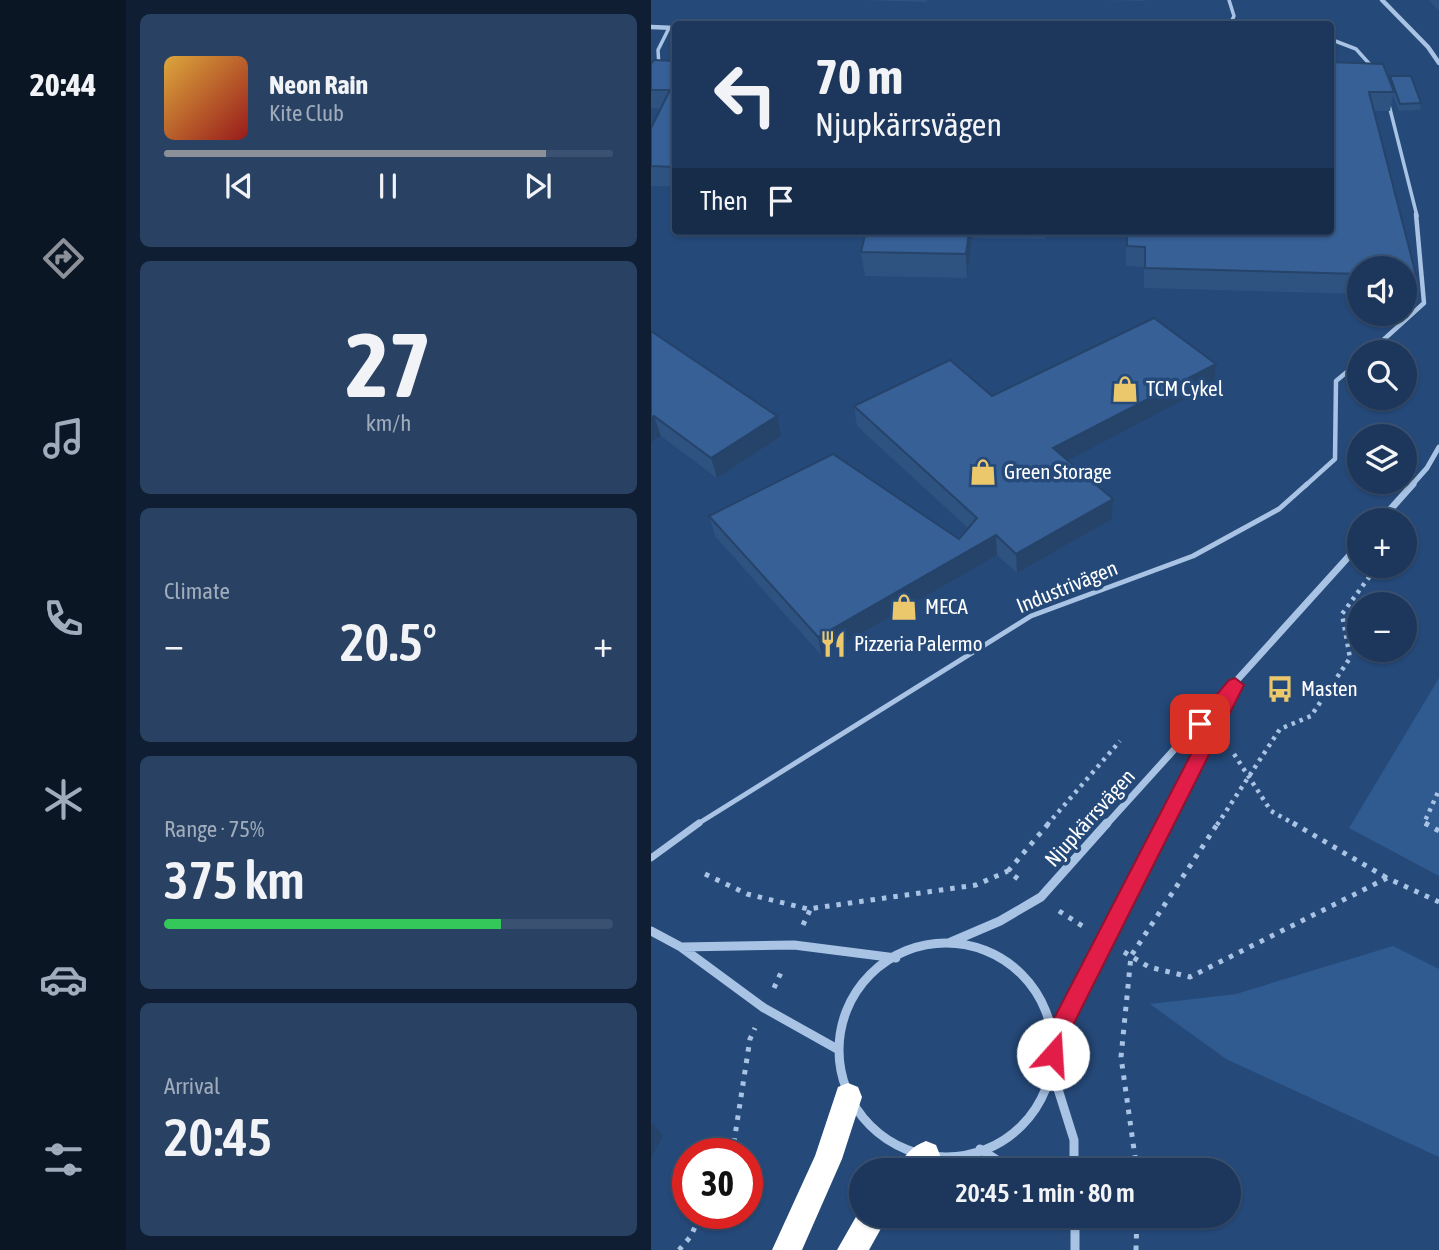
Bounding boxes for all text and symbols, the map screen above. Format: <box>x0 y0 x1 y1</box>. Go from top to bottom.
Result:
text: 70 m <box>815 48 903 104</box>
icon: left <box>700 49 791 140</box>
text: 20:44 <box>30 66 96 103</box>
text: Neon Rain <box>269 70 368 100</box>
text: Kite Club <box>269 100 344 126</box>
text: Njupkärrsvägen <box>815 106 1002 143</box>
icon: previous <box>220 167 258 205</box>
icon: pause <box>369 167 407 205</box>
icon: next <box>519 167 557 205</box>
icon: arrive <box>762 182 800 220</box>
text: Then <box>700 186 748 216</box>
icon: directions <box>39 234 88 283</box>
map controls <box>1347 256 1417 662</box>
button: sound <box>1347 256 1417 326</box>
text: 27 <box>346 312 431 416</box>
button: search <box>1347 340 1417 410</box>
shop icon: TCM Cykel <box>1110 374 1140 404</box>
place label: TCM Cykel <box>1146 376 1224 400</box>
text: km/h <box>366 410 411 436</box>
icon: music <box>39 414 88 463</box>
button: layers <box>1347 424 1417 494</box>
shop icon: Green Storage <box>968 457 998 487</box>
place label: Green Storage <box>1004 459 1112 483</box>
button: + <box>1347 508 1417 578</box>
street label: Industrivägen <box>1013 555 1121 617</box>
text: Climate <box>164 578 230 604</box>
shop icon: MECA <box>889 592 919 622</box>
button: − <box>1347 592 1417 662</box>
icon: phone <box>39 594 88 643</box>
place label: MECA <box>925 594 968 618</box>
text: 20.5° <box>340 612 437 672</box>
text: − <box>164 622 184 665</box>
text: + <box>593 622 613 665</box>
restaurant icon: Pizzeria Palermo <box>818 629 848 659</box>
place label: Pizzeria Palermo <box>854 631 983 655</box>
bus stop icon: Masten <box>1265 674 1295 704</box>
place label: Masten <box>1301 676 1358 700</box>
pin <box>1170 694 1230 754</box>
icon: arrive <box>1181 705 1219 743</box>
street label: Njupkärrsvägen <box>1039 764 1139 871</box>
icon: climate <box>39 775 88 824</box>
text: Range · 75% <box>164 816 264 842</box>
text: 375 km <box>164 850 305 910</box>
icon: car <box>39 955 88 1004</box>
position arrow <box>1016 1017 1090 1091</box>
text: Arrival <box>164 1073 220 1099</box>
text: 20:45 <box>164 1107 272 1167</box>
icon: filters <box>39 1135 88 1184</box>
speed limit sign: 30 <box>672 1138 763 1229</box>
text: 20:45 · 1 min · 80 m <box>955 1178 1135 1208</box>

